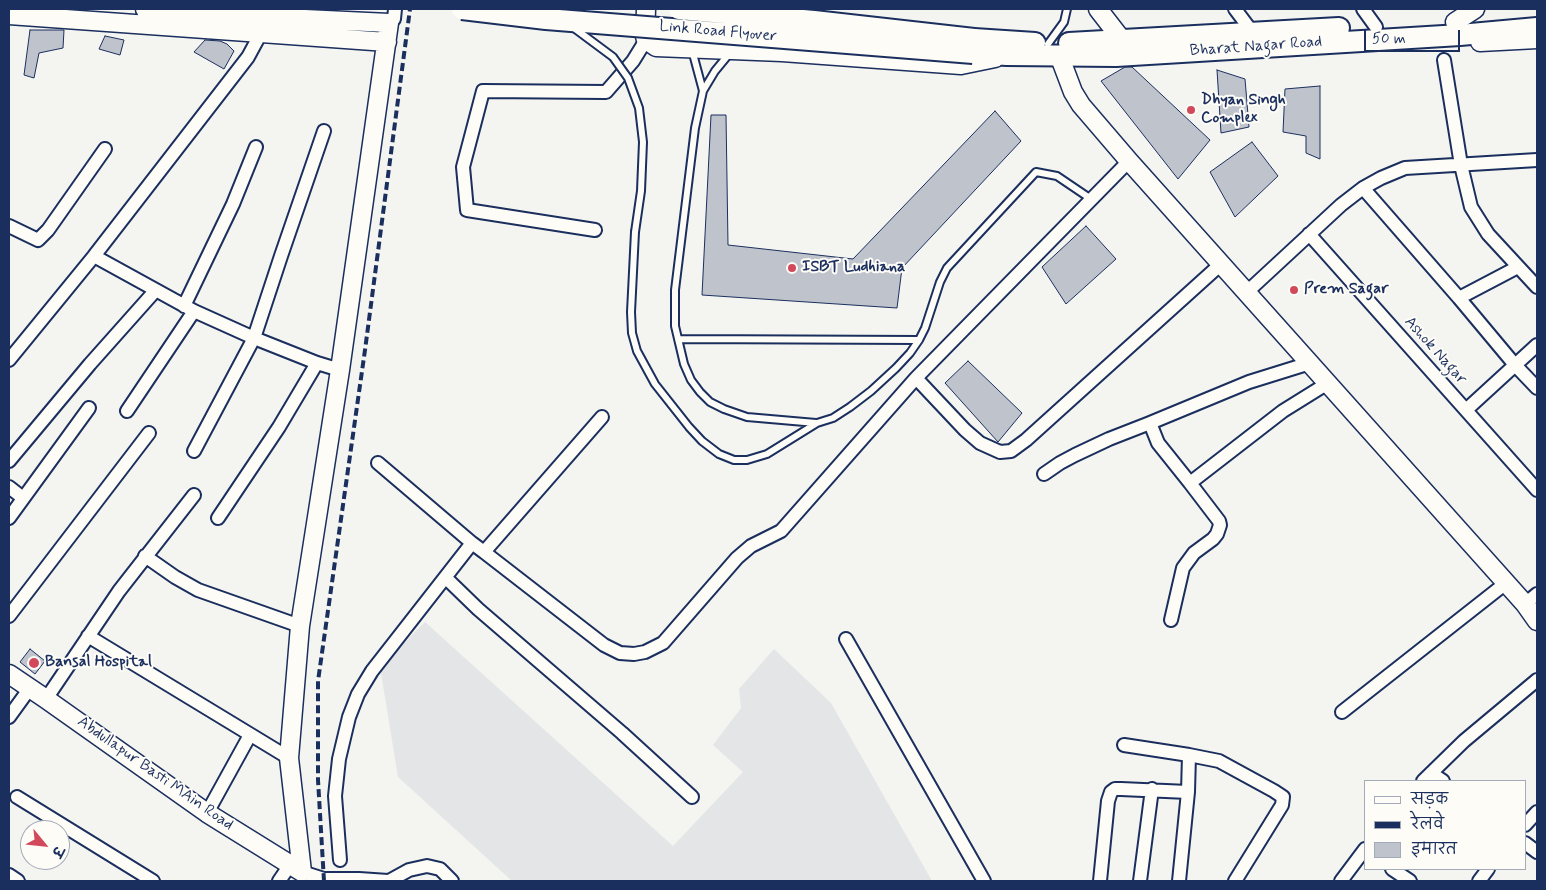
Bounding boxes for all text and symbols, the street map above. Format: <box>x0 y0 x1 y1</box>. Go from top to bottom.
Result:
street label: Link Road Flyover <box>658 17 778 47</box>
scale bar <box>1366 20 1462 52</box>
text: 50 m <box>1372 29 1406 49</box>
street label: Bharat Nagar Road <box>1189 33 1323 61</box>
place label: Dhyan Singh Complex <box>1201 91 1286 129</box>
marker: Dhyan Singh Complex <box>1185 104 1197 116</box>
place label: ISBT Ludhiana <box>802 258 905 278</box>
marker: ISBT Ludhiana <box>786 262 798 274</box>
place label: Prem Sagar <box>1304 280 1389 300</box>
marker: Prem Sagar <box>1288 284 1300 296</box>
street label: Ashok Nagar <box>1400 313 1470 389</box>
place label: Bansal Hospital <box>45 653 152 673</box>
marker: Bansal Hospital <box>27 656 41 670</box>
street label: Abdullapur Basti MAin Road <box>73 713 237 835</box>
legend <box>1364 780 1526 870</box>
text: सड़क <box>1411 790 1448 810</box>
text: रेलवे <box>1411 815 1444 835</box>
north arrow <box>20 820 70 870</box>
text: इमारत <box>1411 840 1457 860</box>
text: उ <box>47 843 68 860</box>

